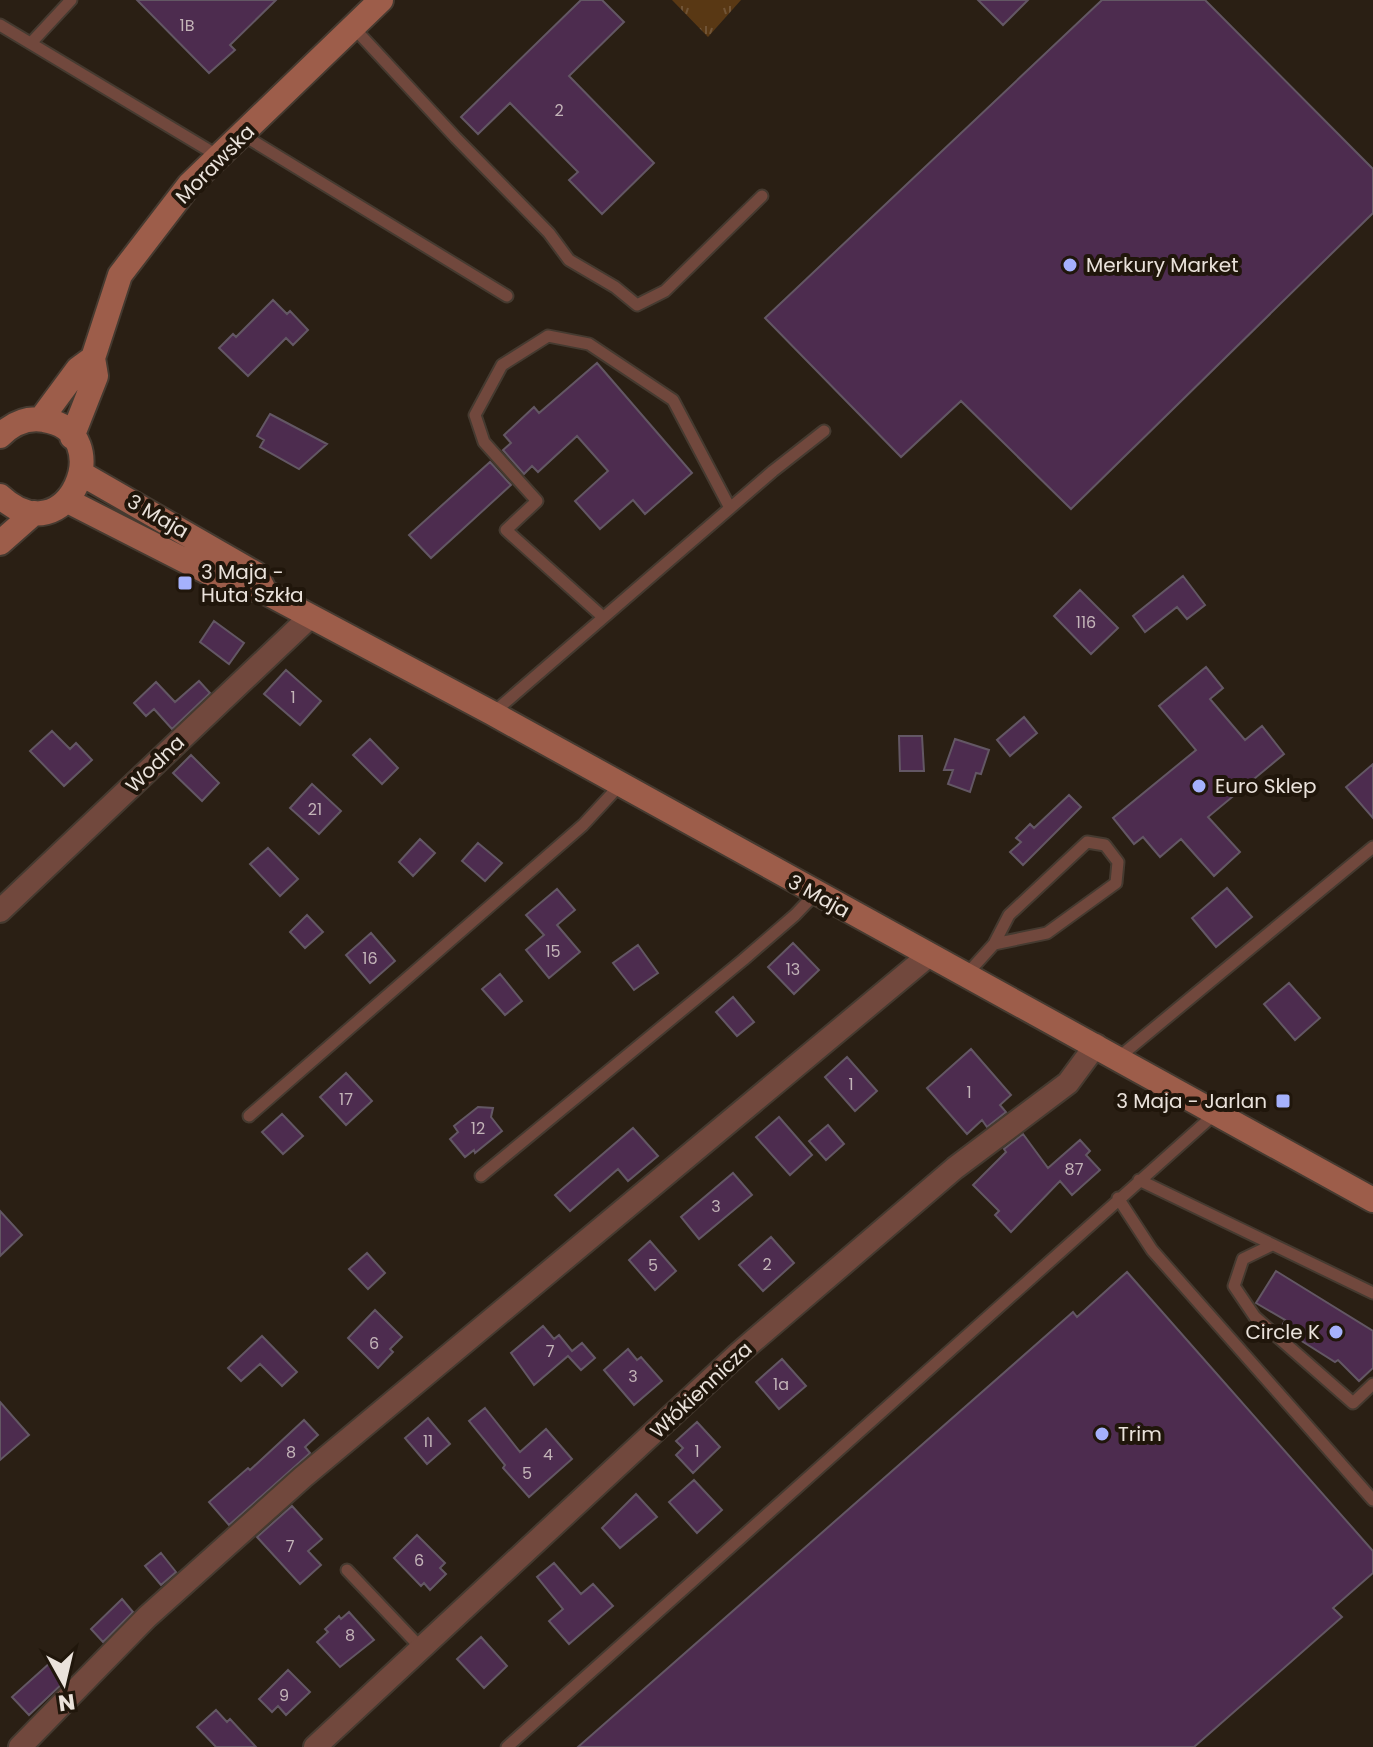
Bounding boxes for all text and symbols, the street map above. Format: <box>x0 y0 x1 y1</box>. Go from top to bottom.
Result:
house number: 1B <box>180 14 195 37</box>
house number: 2 <box>554 99 564 122</box>
street label: Morawska <box>169 118 261 210</box>
place label: Merkury Market <box>1086 251 1238 279</box>
marker: Merkury Market <box>1061 256 1079 274</box>
street label: 3 Maja <box>122 487 194 545</box>
place label: 3 Maja - Huta Szkła <box>201 558 303 609</box>
marker: 3 Maja - Huta Szkła <box>176 574 194 592</box>
house number: 116 <box>1076 611 1096 634</box>
house number: 1 <box>290 686 296 709</box>
street label: Wodna <box>119 729 191 799</box>
place label: Euro Sklep <box>1215 772 1317 800</box>
marker: Euro Sklep <box>1190 777 1208 795</box>
house number: 21 <box>308 798 322 821</box>
street label: 3 Maja <box>783 868 855 924</box>
house number: 15 <box>545 940 561 963</box>
house number: 16 <box>362 947 378 970</box>
house number: 13 <box>786 958 800 981</box>
house number: 1 <box>848 1073 854 1096</box>
house number: 1 <box>966 1081 972 1104</box>
place label: 3 Maja - Jarlan <box>1116 1087 1267 1115</box>
house number: 17 <box>339 1088 353 1111</box>
marker: 3 Maja - Jarlan <box>1274 1092 1292 1110</box>
house number: 12 <box>471 1117 485 1140</box>
house number: 87 <box>1065 1158 1084 1181</box>
house number: 3 <box>711 1195 721 1218</box>
house number: 2 <box>762 1253 772 1276</box>
house number: 5 <box>648 1254 658 1277</box>
place label: Circle K <box>1245 1318 1320 1346</box>
marker: Circle K <box>1327 1323 1345 1341</box>
house number: 6 <box>369 1332 379 1355</box>
street label: Włókiennicza <box>644 1335 758 1445</box>
house number: 7 <box>546 1340 555 1363</box>
house number: 3 <box>628 1365 638 1388</box>
house number: 1a <box>773 1373 789 1396</box>
place label: Trim <box>1118 1420 1162 1448</box>
marker: Trim <box>1093 1425 1111 1443</box>
house number: 11 <box>423 1430 433 1453</box>
house number: 1 <box>694 1440 700 1463</box>
house number: 8 <box>286 1441 296 1464</box>
house number: 4 <box>543 1443 553 1466</box>
house number: 5 <box>522 1462 532 1485</box>
house number: 7 <box>286 1535 295 1558</box>
house number: 6 <box>414 1549 424 1572</box>
house number: 8 <box>345 1624 355 1647</box>
north arrow <box>24 1643 104 1723</box>
house number: 9 <box>279 1684 289 1707</box>
text: N <box>56 1686 77 1719</box>

